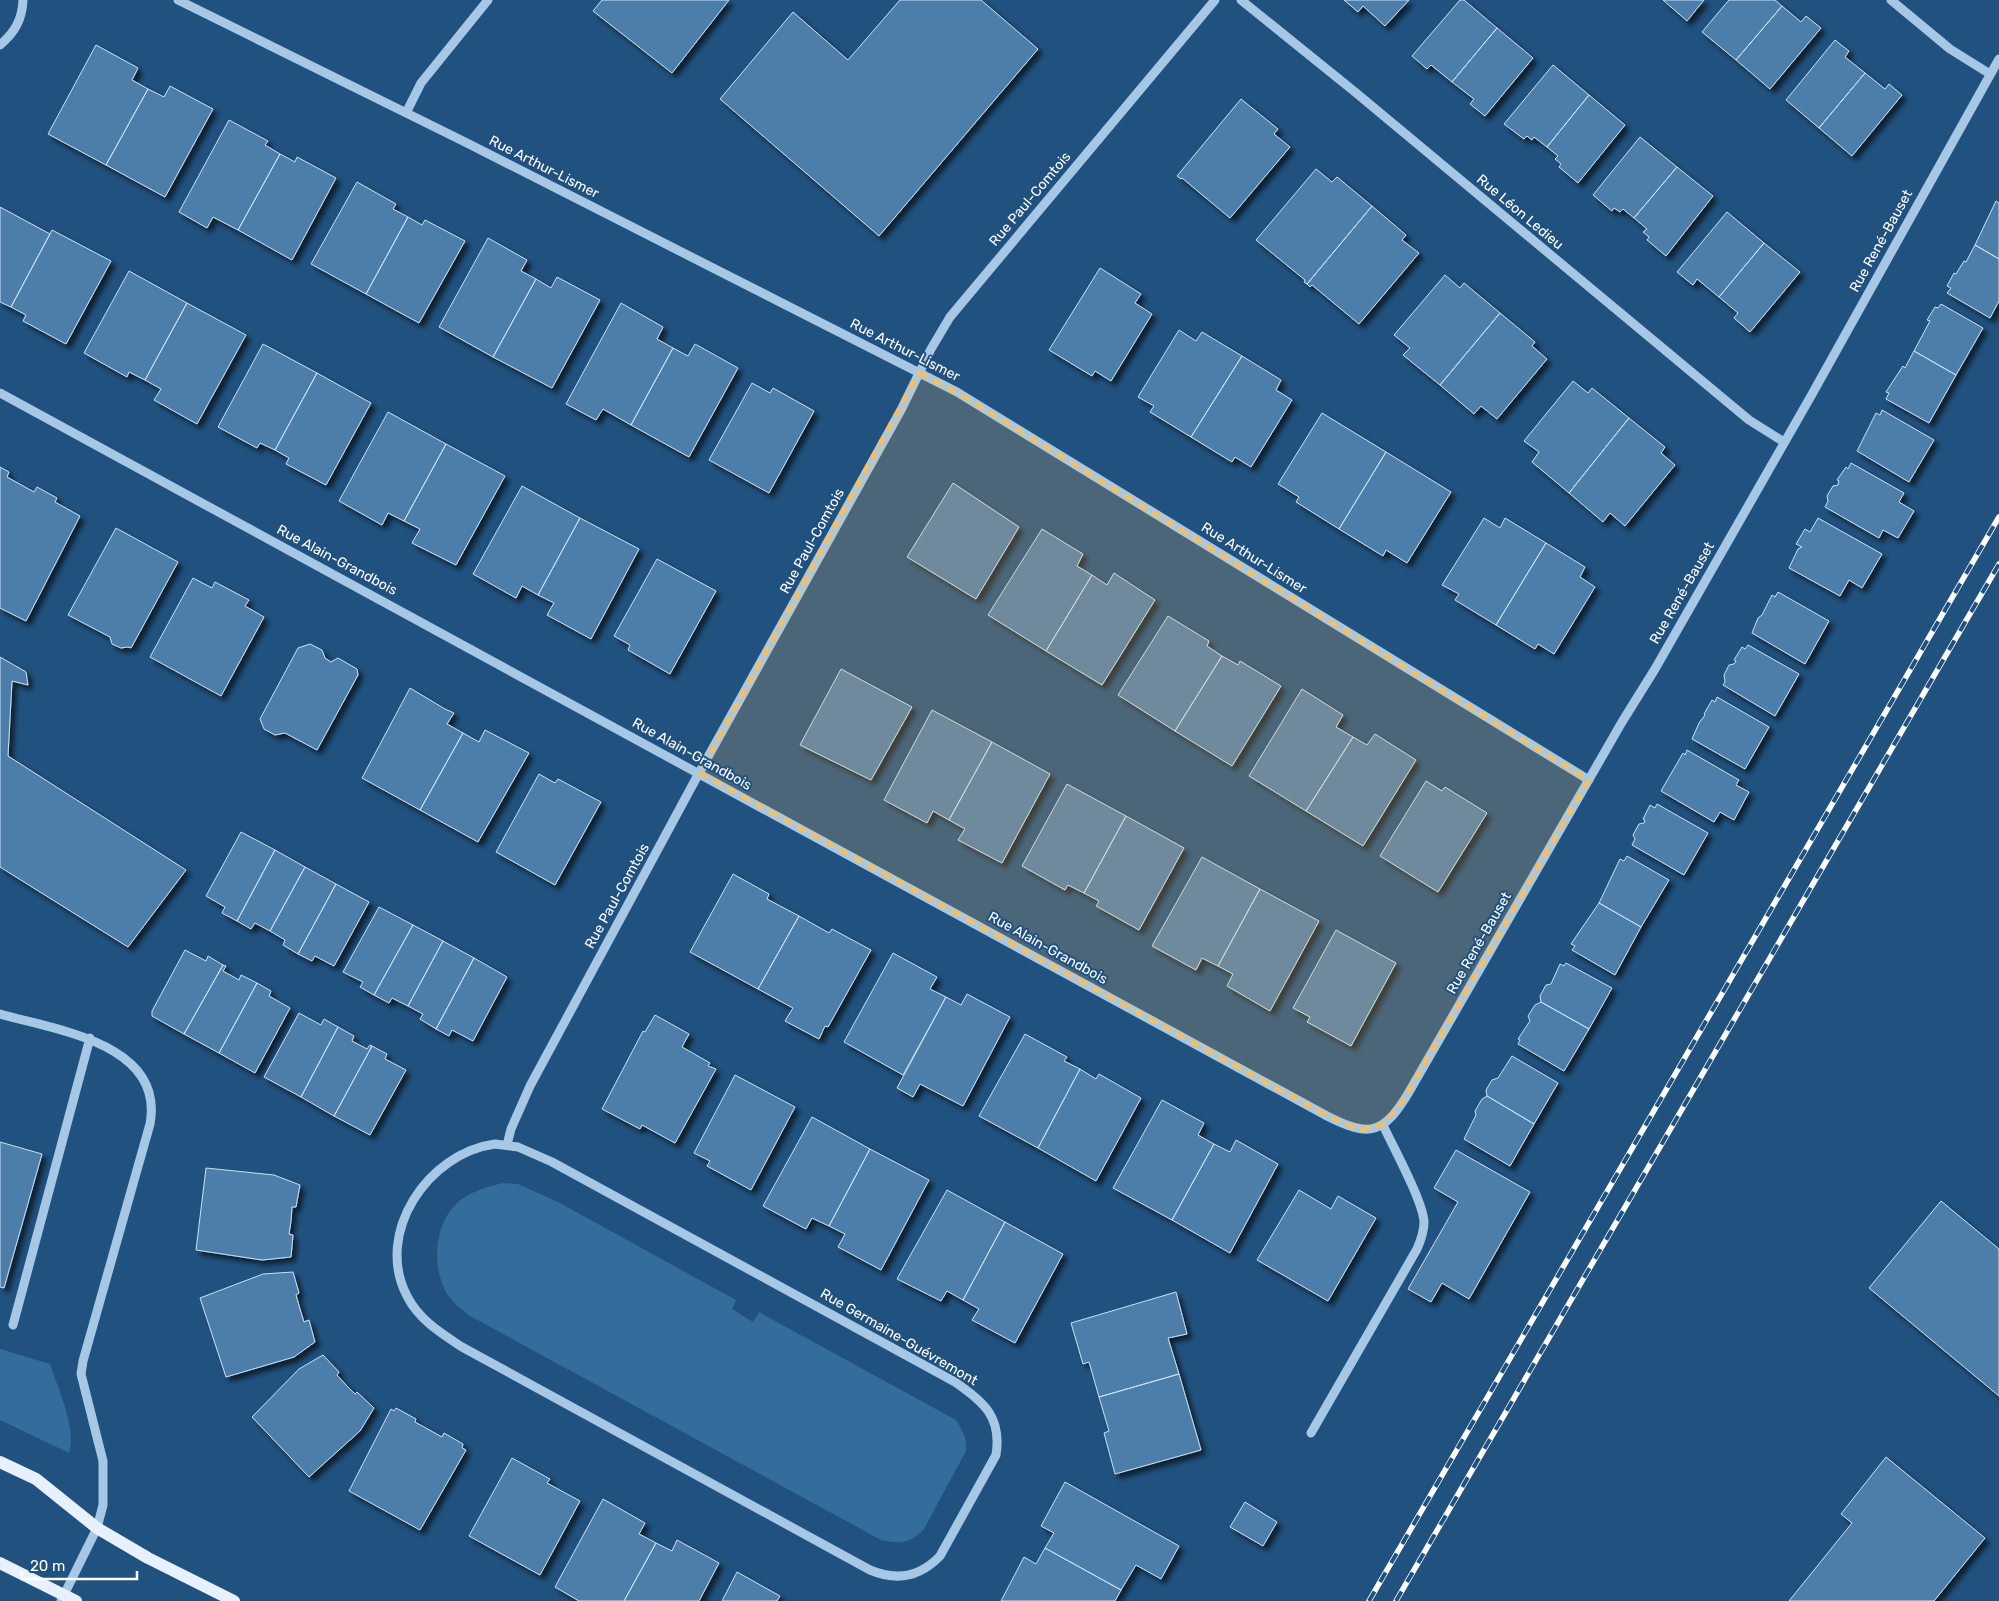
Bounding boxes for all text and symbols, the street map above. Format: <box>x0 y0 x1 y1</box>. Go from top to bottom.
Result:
street label: Rue Arthur-Lismer <box>486 132 602 202</box>
street label: Rue Paul-Comtois <box>986 148 1074 250</box>
street label: Rue Léon Ledieu <box>1473 171 1567 253</box>
street label: Rue René-Bauset <box>1846 186 1916 295</box>
street label: Rue Arthur-Lismer <box>847 315 963 385</box>
street label: Rue Paul-Comtois <box>776 485 848 597</box>
street label: Rue Arthur-Lismer <box>1198 519 1310 598</box>
street label: Rue Alain-Grandbois <box>274 521 400 599</box>
street label: Rue René-Bauset <box>1646 539 1718 647</box>
street label: Rue Alain-Grandbois <box>629 714 755 794</box>
street label: Rue Paul-Comtois <box>581 840 653 952</box>
street label: Rue René-Bauset <box>1443 889 1515 997</box>
street label: Rue Alain-Grandbois <box>985 908 1111 988</box>
street label: Rue Germaine-Guévremont <box>817 1285 981 1389</box>
scale bar <box>22 1548 138 1580</box>
text: 20 m <box>30 1557 65 1575</box>

